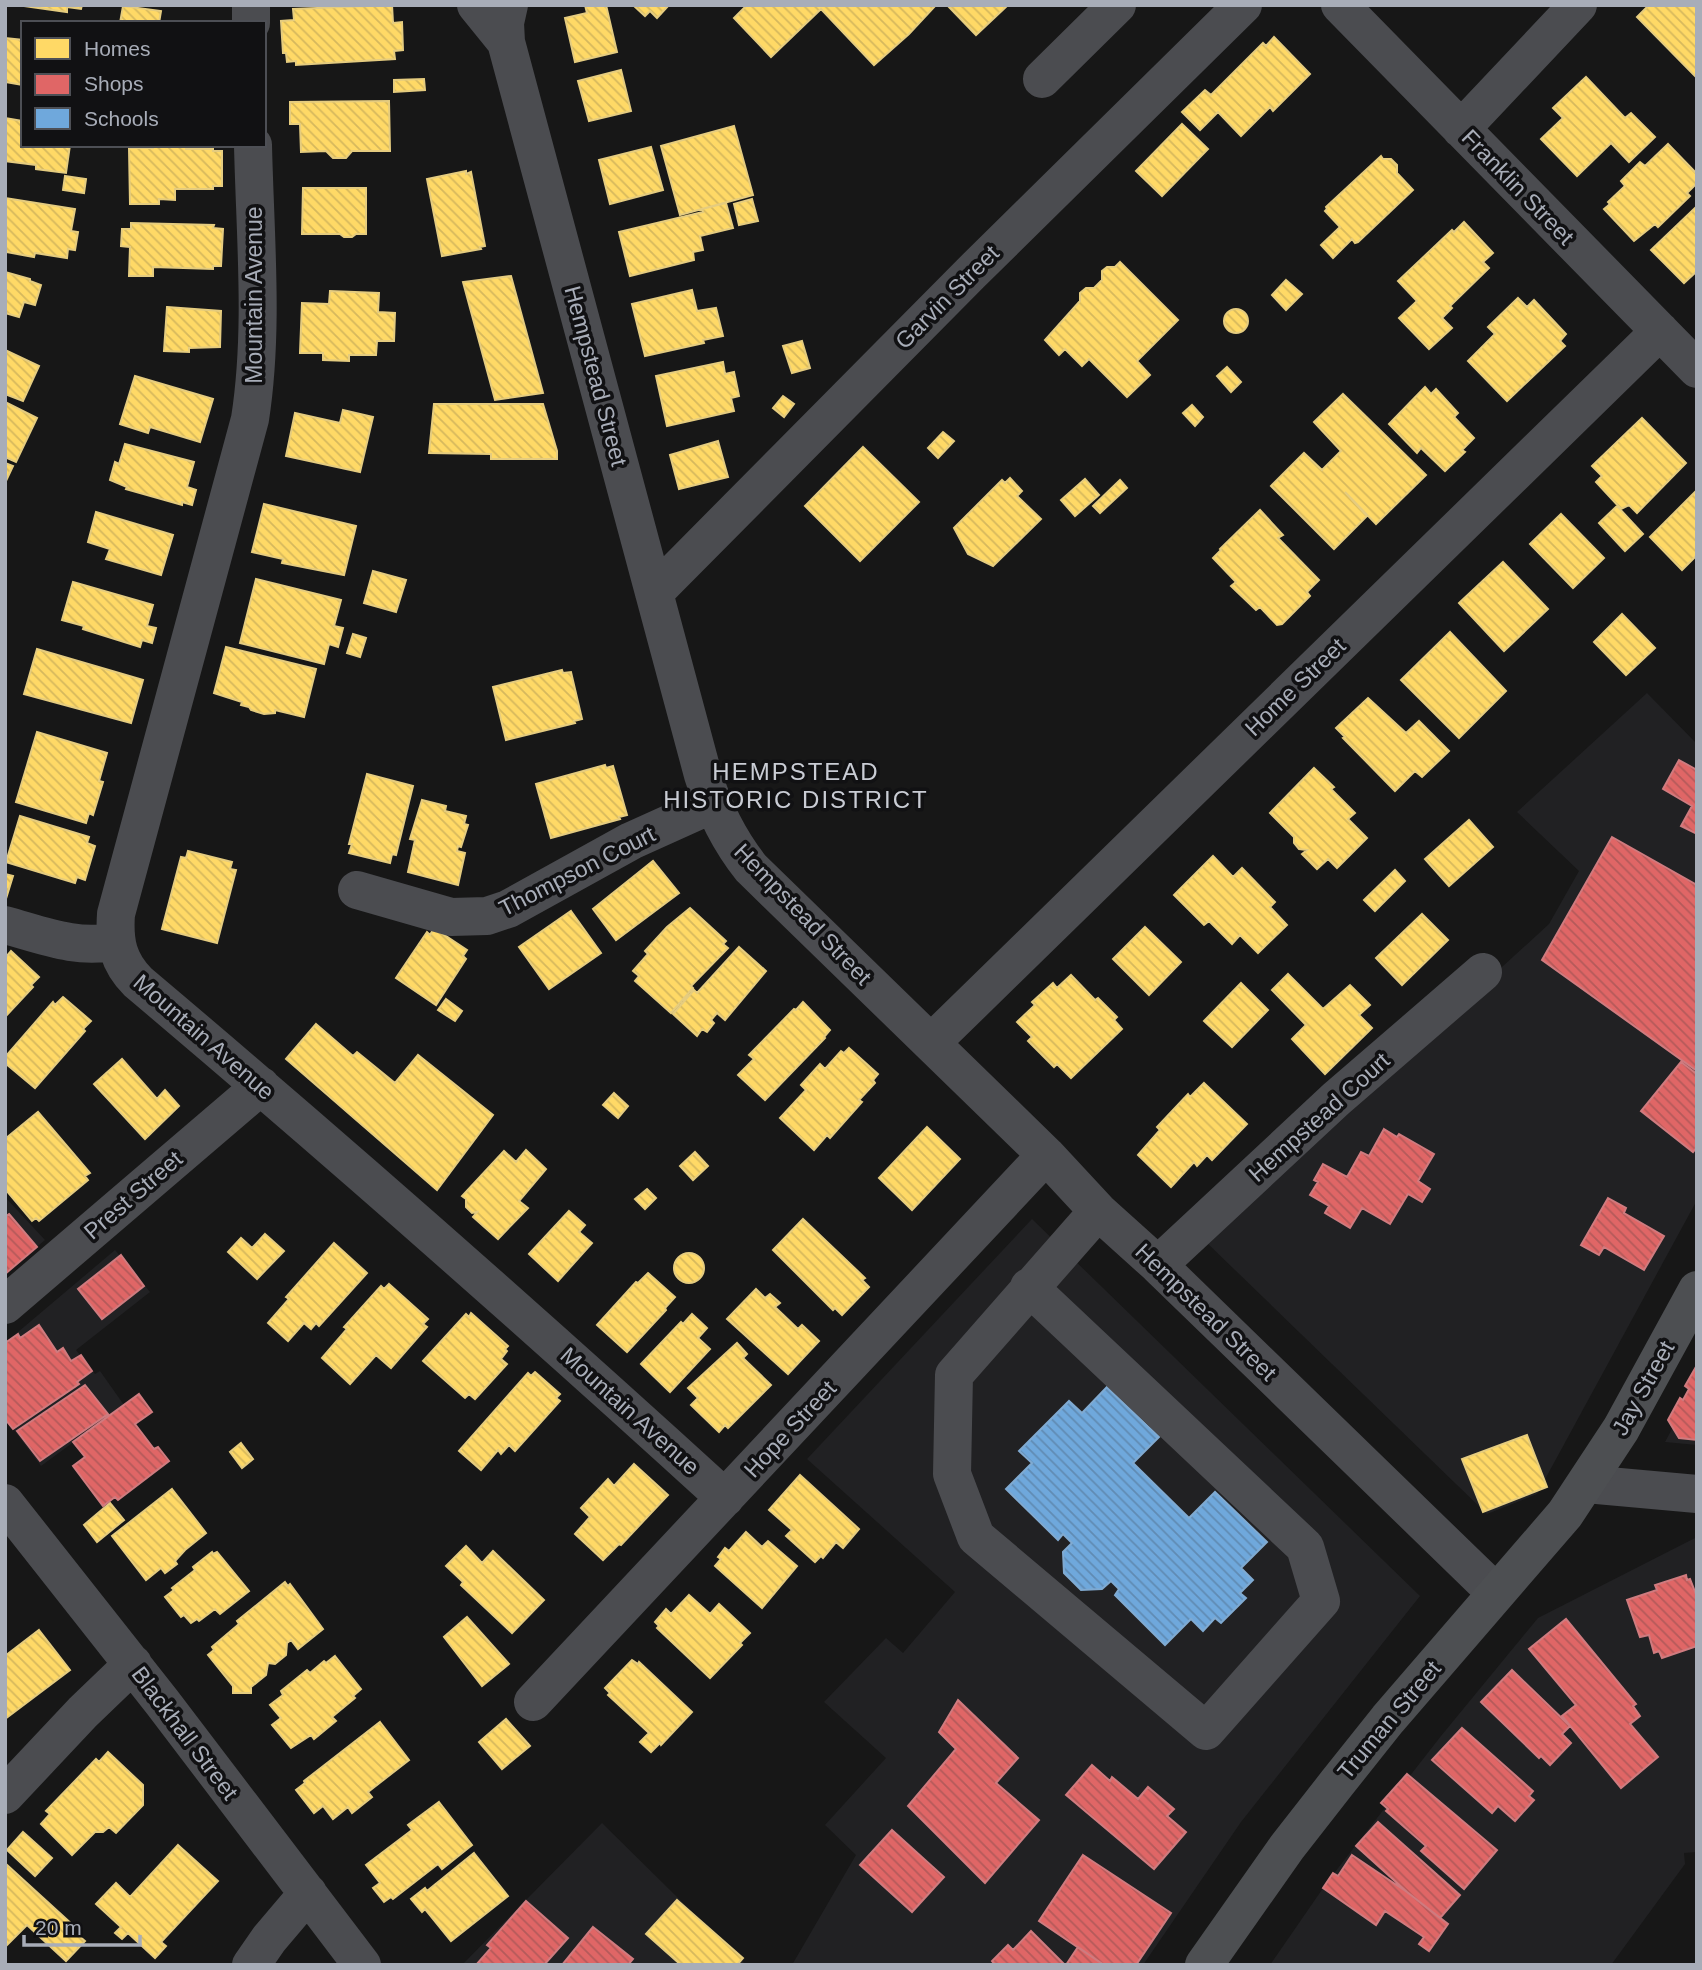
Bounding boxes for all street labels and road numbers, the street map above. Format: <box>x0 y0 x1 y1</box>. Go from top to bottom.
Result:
street label: Franklin Street <box>1457 124 1580 250</box>
street label: Mountain Avenue <box>241 206 267 384</box>
street label: Garvin Street <box>890 239 1005 354</box>
street label: Hempstead Street <box>559 283 633 469</box>
street label: Home Street <box>1240 632 1351 741</box>
street label: Thompson Court <box>495 820 660 921</box>
street label: Hempstead Street <box>729 838 877 990</box>
street label: Mountain Avenue <box>129 969 279 1105</box>
street label: Hempstead Court <box>1243 1047 1395 1187</box>
street label: Prest Street <box>79 1145 188 1245</box>
street label: Hempstead Street <box>1130 1238 1282 1386</box>
street label: Jay Street <box>1607 1336 1680 1440</box>
street label: Mountain Avenue <box>555 1342 705 1480</box>
street label: Hope Street <box>739 1375 842 1483</box>
street label: Truman Street <box>1332 1655 1446 1784</box>
street label: Blackhall Street <box>127 1661 244 1805</box>

